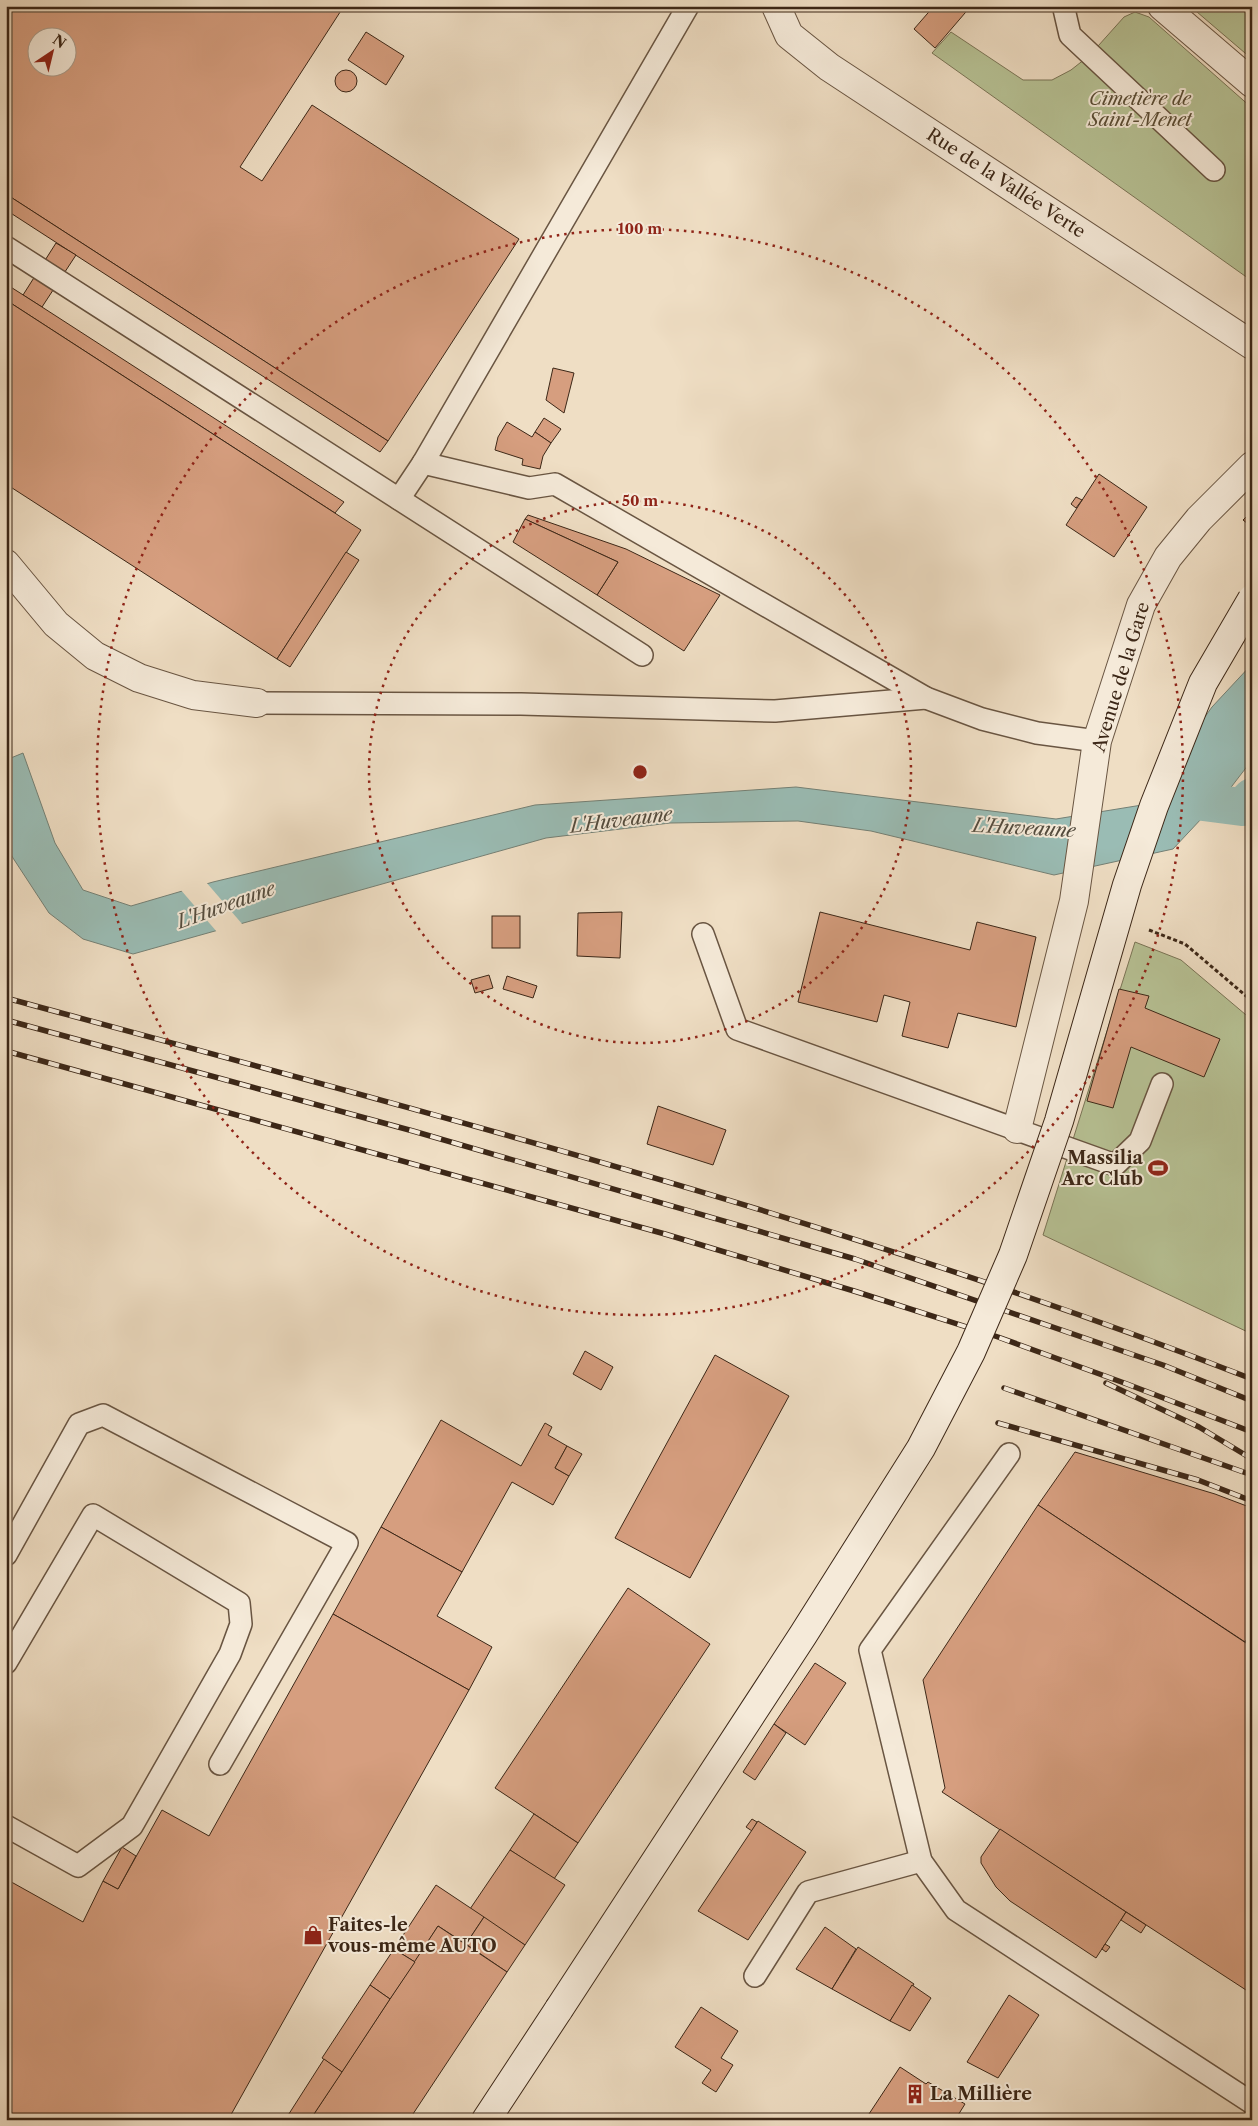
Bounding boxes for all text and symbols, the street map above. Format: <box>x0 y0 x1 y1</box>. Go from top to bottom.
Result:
north arrow <box>28 28 78 78</box>
text: N <box>49 30 70 52</box>
park label: Cimetière de Saint-Menet <box>1087 88 1193 131</box>
street label: Rue de la Vallée Verte <box>922 123 1090 243</box>
text: 100 m <box>618 219 662 238</box>
text: 50 m <box>622 491 658 510</box>
street label: Avenue de la Gare <box>1087 599 1154 756</box>
centre of rings <box>631 763 649 781</box>
water label: L'Huveaune <box>567 802 674 838</box>
water label: L'Huveaune <box>970 814 1077 842</box>
water label: L'Huveaune <box>172 876 279 934</box>
place label: Massilia Arc Club <box>1061 1147 1144 1190</box>
sports icon: Massilia Arc Club <box>1147 1157 1169 1179</box>
place label: Faites-le vous-même AUTO <box>327 1914 497 1957</box>
shop icon: Faites-le vous-même AUTO <box>302 1924 324 1946</box>
building icon: La Millière <box>904 2083 926 2105</box>
place label: La Millière <box>930 2083 1032 2105</box>

